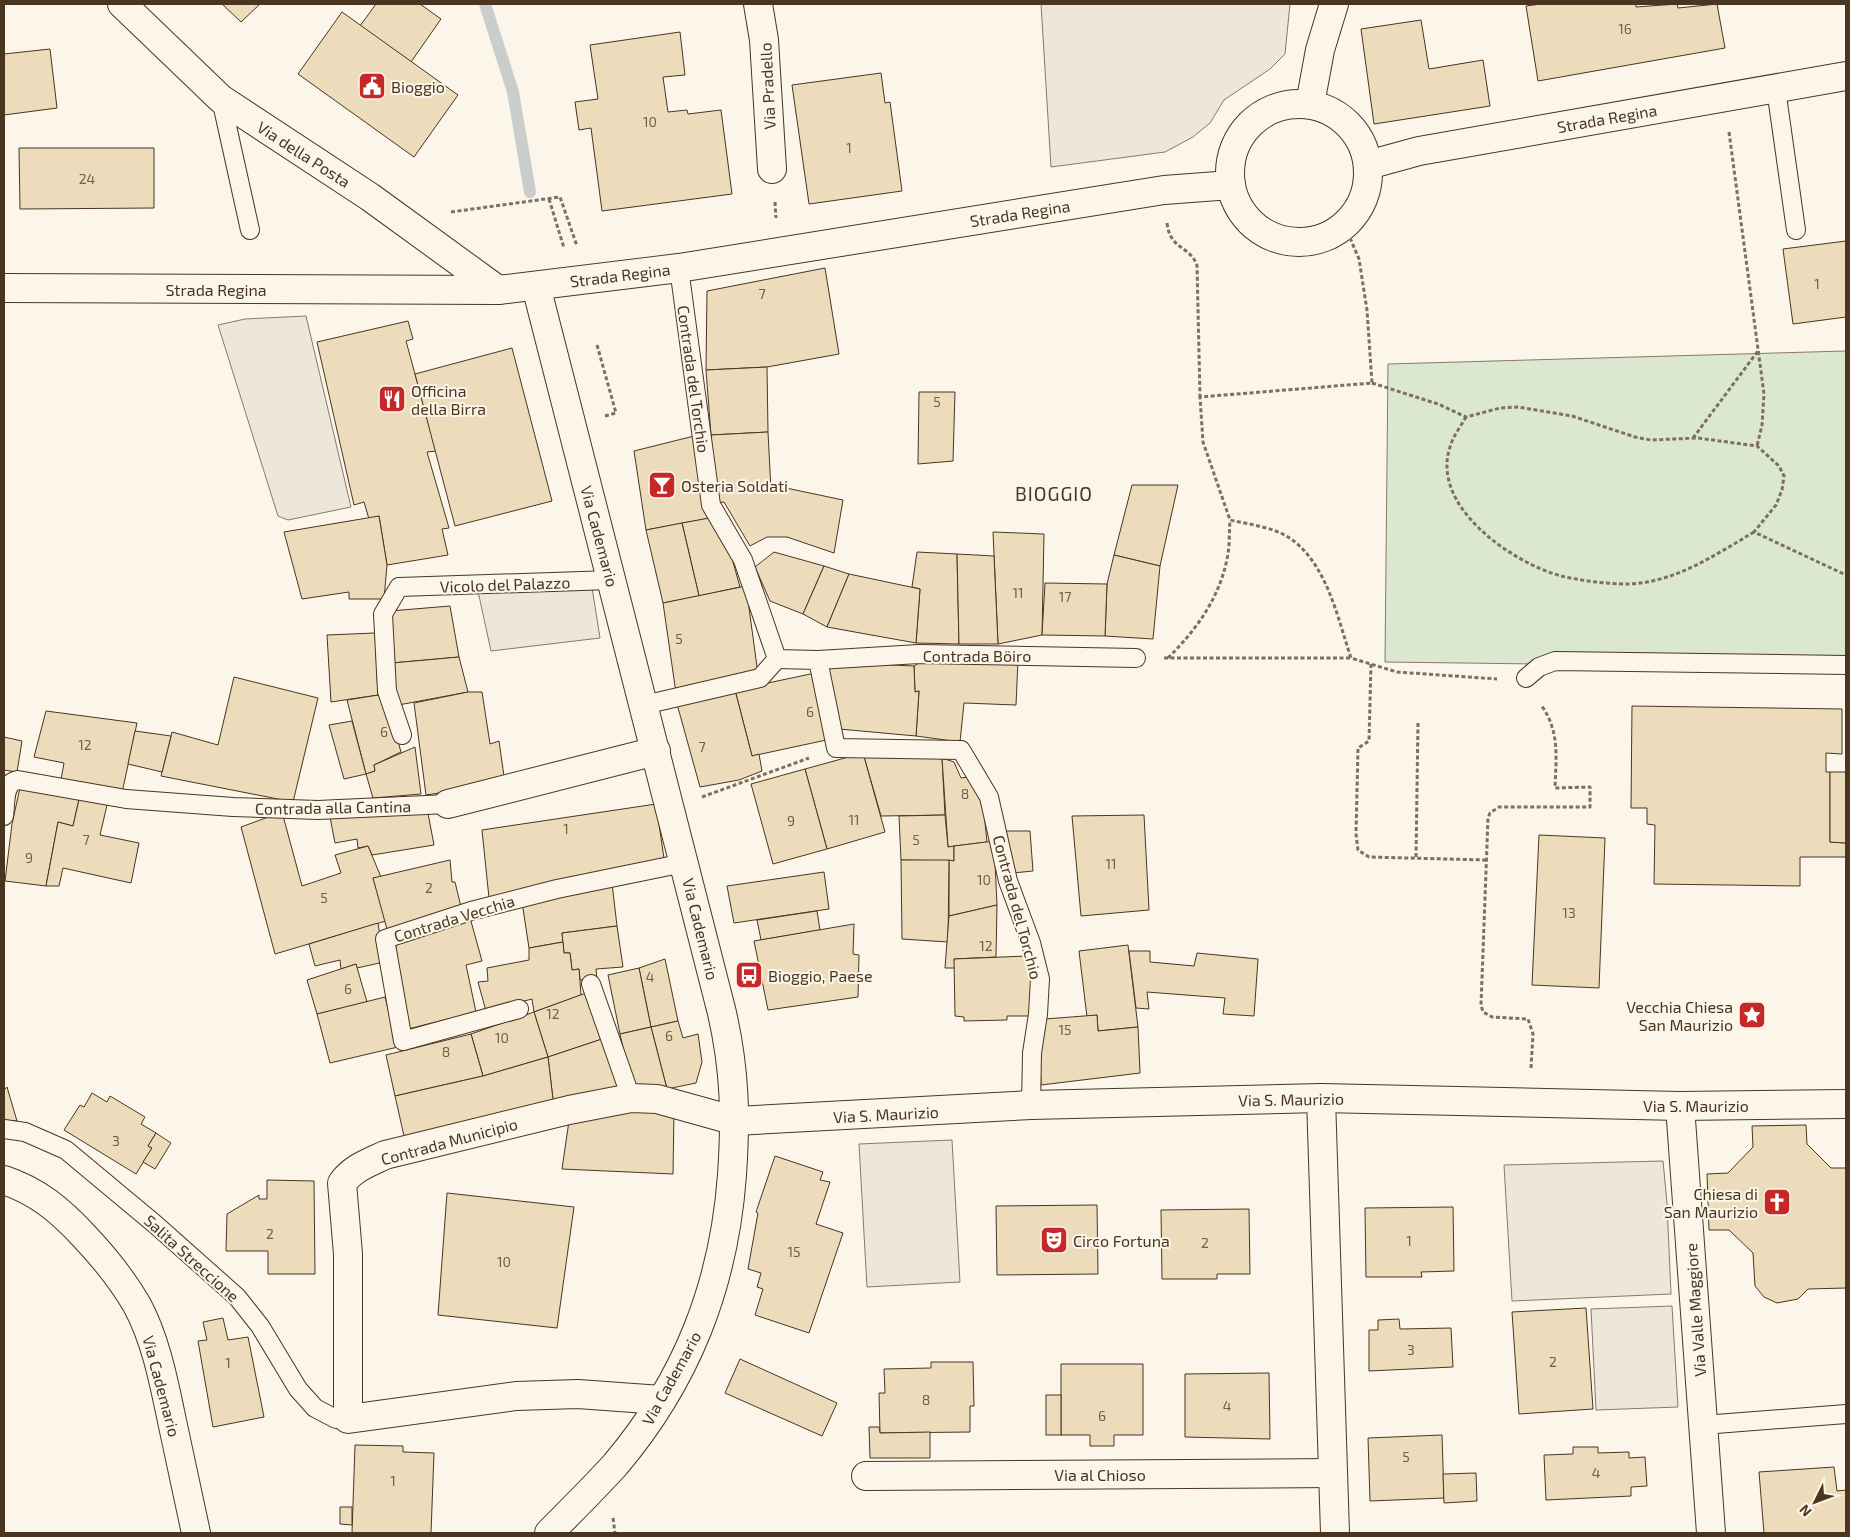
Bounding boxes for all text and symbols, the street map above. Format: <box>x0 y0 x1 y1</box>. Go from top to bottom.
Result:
house number: 16 <box>1618 20 1632 37</box>
street label: Via Pradello <box>755 42 779 130</box>
public building icon: Bioggio <box>357 71 387 101</box>
place label: Bioggio <box>391 77 445 96</box>
street label: Strada Regina <box>1556 100 1658 136</box>
house number: 10 <box>643 113 657 130</box>
street label: Via della Posta <box>254 117 354 191</box>
house number: 1 <box>846 139 852 156</box>
house number: 24 <box>79 170 95 187</box>
street label: Strada Regina <box>969 196 1071 230</box>
street label: Strada Regina <box>569 259 671 291</box>
house number: 1 <box>1814 275 1820 292</box>
street label: Strada Regina <box>165 280 267 299</box>
house number: 7 <box>758 285 766 302</box>
street label: Contrada del Torchio <box>674 304 714 454</box>
place label: Officina della Birra <box>411 381 486 418</box>
restaurant icon: Officina della Birra <box>377 384 407 414</box>
house number: 5 <box>933 393 941 410</box>
bar icon: Osteria Soldati <box>647 470 677 500</box>
place label: Osteria Soldati <box>681 476 788 495</box>
district label: BIOGGIO <box>1015 482 1093 505</box>
street label: Via Cademario <box>577 483 623 589</box>
street label: Vicolo del Palazzo <box>439 572 571 596</box>
house number: 11 <box>1012 584 1024 601</box>
house number: 17 <box>1059 588 1071 605</box>
house number: 5 <box>675 630 683 647</box>
street label: Contrada Böiro <box>923 646 1031 665</box>
house number: 6 <box>806 703 814 720</box>
house number: 6 <box>380 723 388 740</box>
house number: 12 <box>78 736 92 753</box>
house number: 7 <box>698 738 706 755</box>
house number: 8 <box>961 785 969 802</box>
street label: Contrada alla Cantina <box>255 796 411 818</box>
house number: 11 <box>848 811 860 828</box>
house number: 9 <box>787 812 795 829</box>
house number: 1 <box>563 820 569 837</box>
house number: 7 <box>82 831 90 848</box>
house number: 5 <box>912 831 920 848</box>
street label: Contrada del Torchio <box>990 833 1046 981</box>
house number: 9 <box>25 849 33 866</box>
house number: 11 <box>1105 855 1117 872</box>
house number: 10 <box>977 871 991 888</box>
street label: Via Cademario <box>679 876 723 982</box>
house number: 2 <box>425 879 433 896</box>
house number: 5 <box>320 889 328 906</box>
street label: Contrada Vecchia <box>391 891 517 945</box>
house number: 13 <box>1562 904 1576 921</box>
house number: 12 <box>979 937 993 954</box>
bus stop icon: Bioggio, Paese <box>734 960 764 990</box>
place label: Bioggio, Paese <box>768 966 873 985</box>
house number: 4 <box>646 968 654 985</box>
house number: 6 <box>344 980 352 997</box>
place label: Vecchia Chiesa San Maurizio <box>1626 997 1733 1034</box>
place icon: Vecchia Chiesa San Maurizio <box>1737 1000 1767 1030</box>
house number: 12 <box>546 1005 560 1022</box>
house number: 15 <box>1058 1021 1072 1038</box>
house number: 6 <box>665 1027 673 1044</box>
house number: 10 <box>495 1029 509 1046</box>
house number: 8 <box>442 1043 450 1060</box>
street label: Via S. Maurizio <box>1238 1089 1344 1109</box>
street label: Via S. Maurizio <box>1643 1096 1749 1115</box>
street label: Via S. Maurizio <box>833 1102 939 1126</box>
street label: Contrada Municipio <box>379 1114 519 1168</box>
house number: 3 <box>112 1132 120 1149</box>
place label: Chiesa di San Maurizio <box>1664 1184 1758 1221</box>
church icon: Chiesa di San Maurizio <box>1762 1187 1792 1217</box>
street label: Salita Streccione <box>141 1210 243 1306</box>
house number: 2 <box>266 1225 274 1242</box>
theatre icon: Circo Fortuna <box>1039 1225 1069 1255</box>
place label: Circo Fortuna <box>1073 1231 1170 1250</box>
house number: 1 <box>1406 1232 1412 1249</box>
house number: 2 <box>1201 1234 1209 1251</box>
house number: 15 <box>787 1243 801 1260</box>
street label: Via Valle Maggiore <box>1681 1243 1709 1377</box>
house number: 10 <box>497 1253 511 1270</box>
street label: Via Cademario <box>637 1328 705 1428</box>
street label: Via Cademario <box>139 1333 185 1439</box>
house number: 3 <box>1407 1341 1415 1358</box>
house number: 2 <box>1549 1353 1557 1370</box>
house number: 1 <box>225 1354 231 1371</box>
house number: 8 <box>922 1391 930 1408</box>
house number: 4 <box>1223 1397 1231 1414</box>
house number: 6 <box>1098 1407 1106 1424</box>
house number: 5 <box>1402 1448 1410 1465</box>
house number: 4 <box>1592 1464 1600 1481</box>
street label: Via al Chioso <box>1054 1465 1146 1484</box>
house number: 1 <box>390 1472 396 1489</box>
north arrow <box>1790 1477 1840 1527</box>
text: N <box>1795 1502 1815 1520</box>

